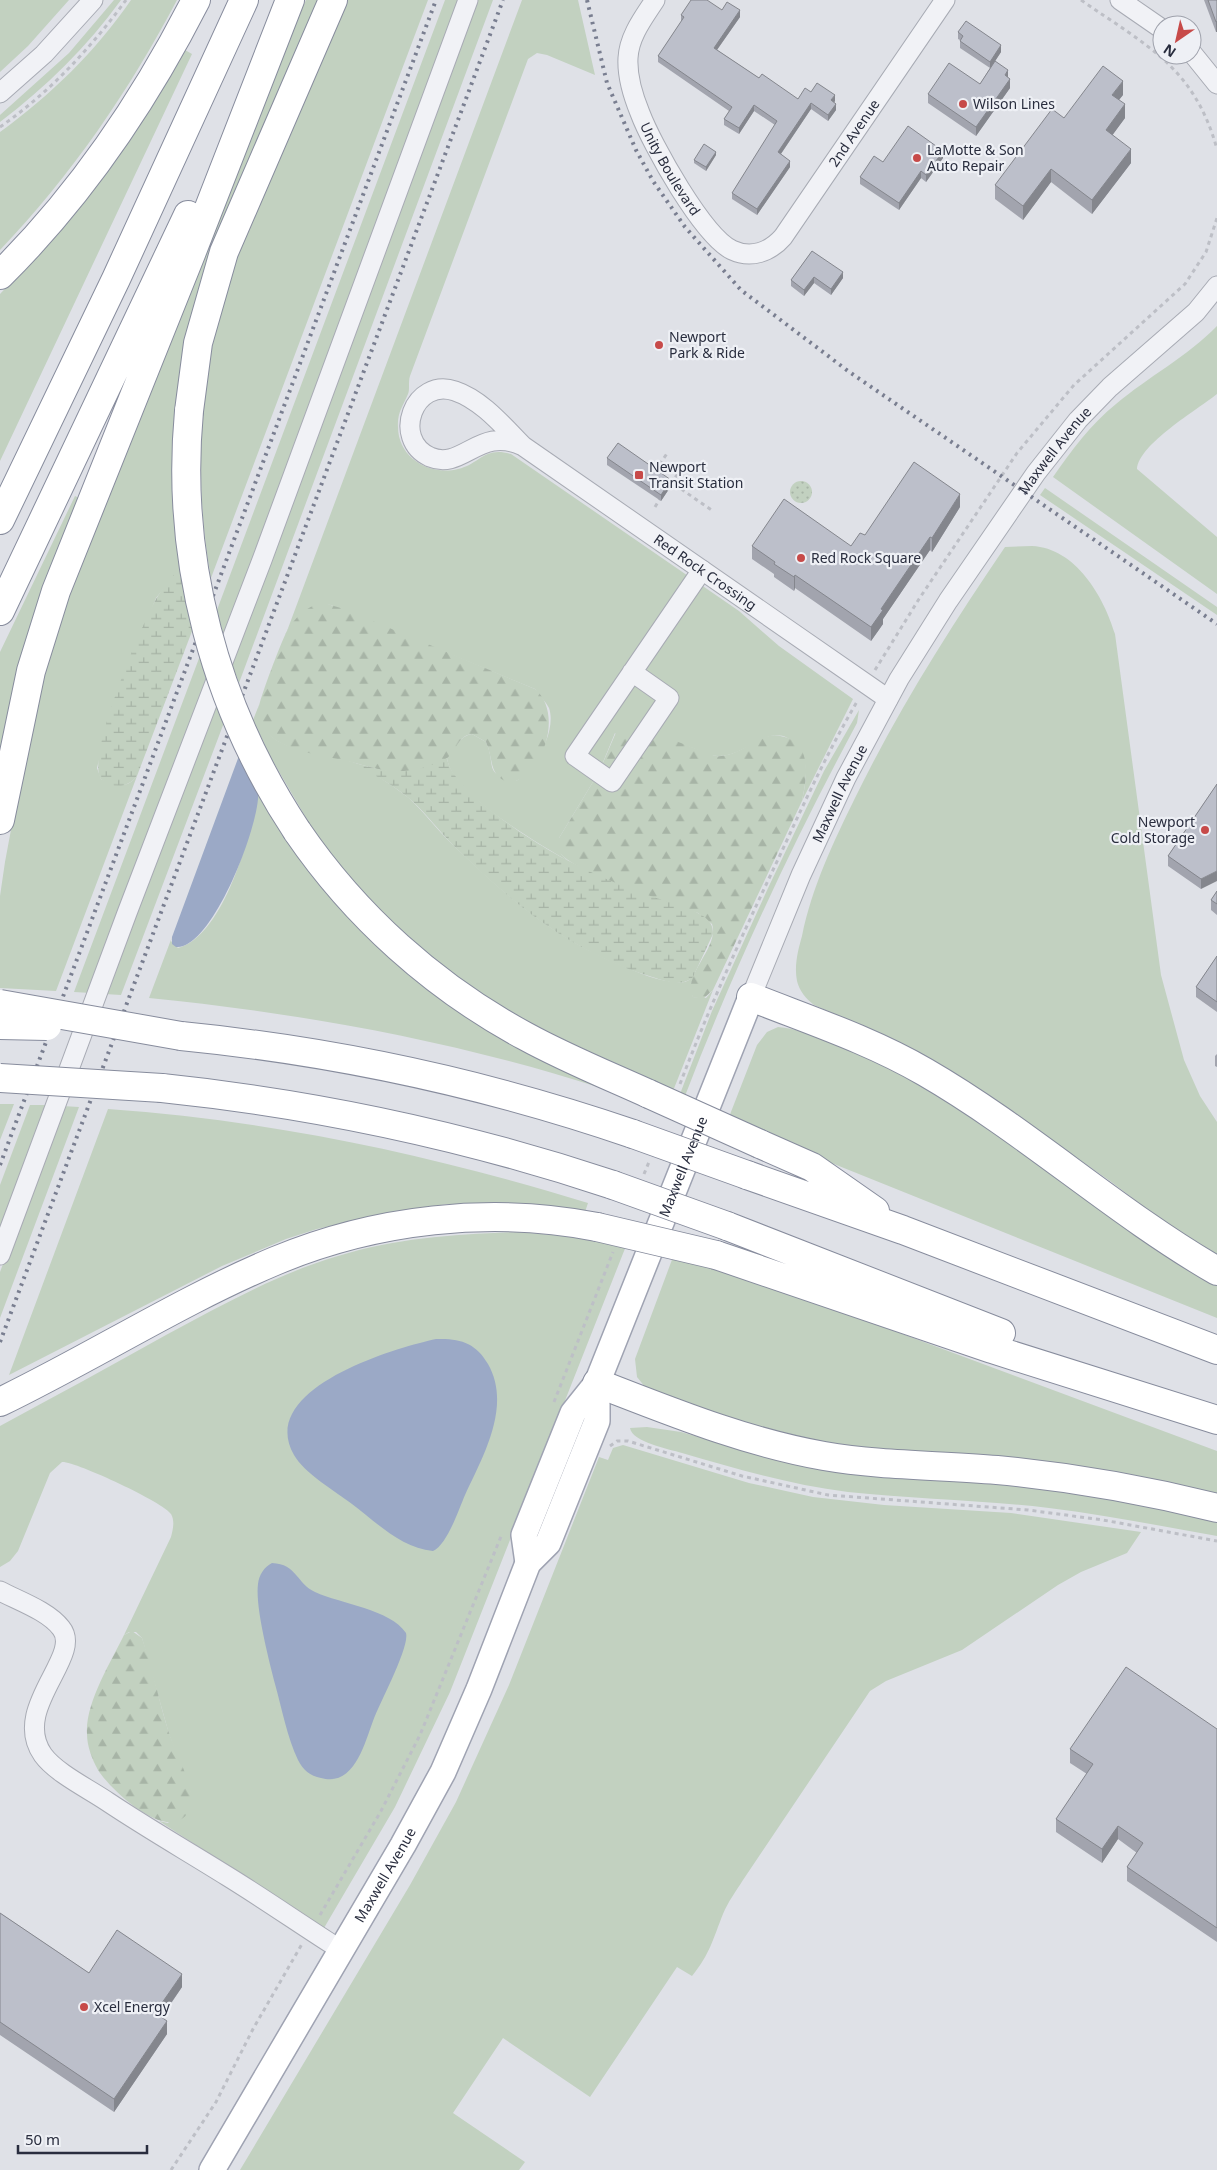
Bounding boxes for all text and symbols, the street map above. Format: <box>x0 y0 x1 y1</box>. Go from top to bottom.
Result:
north arrow <box>1152 15 1202 65</box>
text: N <box>1159 40 1179 62</box>
place label: Wilson Lines <box>973 94 1055 113</box>
street label: 2nd Avenue <box>824 95 884 170</box>
marker: Wilson Lines <box>957 98 969 110</box>
street label: Unity Boulevard <box>636 119 705 219</box>
place label: LaMotte & Son Auto Repair <box>927 140 1024 175</box>
marker: LaMotte & Son Auto Repair <box>911 152 923 164</box>
place label: Newport Park & Ride <box>669 327 745 362</box>
marker: Newport Park & Ride <box>653 339 665 351</box>
street label: Maxwell Avenue <box>1014 402 1095 498</box>
place label: Newport Transit Station <box>649 457 744 492</box>
marker: Newport Transit Station <box>633 469 645 481</box>
street label: Red Rock Crossing <box>650 529 761 614</box>
place label: Red Rock Square <box>811 548 921 567</box>
marker: Red Rock Square <box>795 552 807 564</box>
street label: Maxwell Avenue <box>807 741 871 846</box>
place label: Newport Cold Storage <box>1111 812 1195 847</box>
marker: Newport Cold Storage <box>1199 824 1211 836</box>
street label: Maxwell Avenue <box>654 1113 711 1220</box>
street label: Maxwell Avenue <box>350 1824 420 1926</box>
place label: Xcel Energy <box>94 1997 171 2016</box>
marker: Xcel Energy <box>78 2001 90 2013</box>
scale bar <box>18 2122 146 2154</box>
text: 50 m <box>25 2129 60 2149</box>

